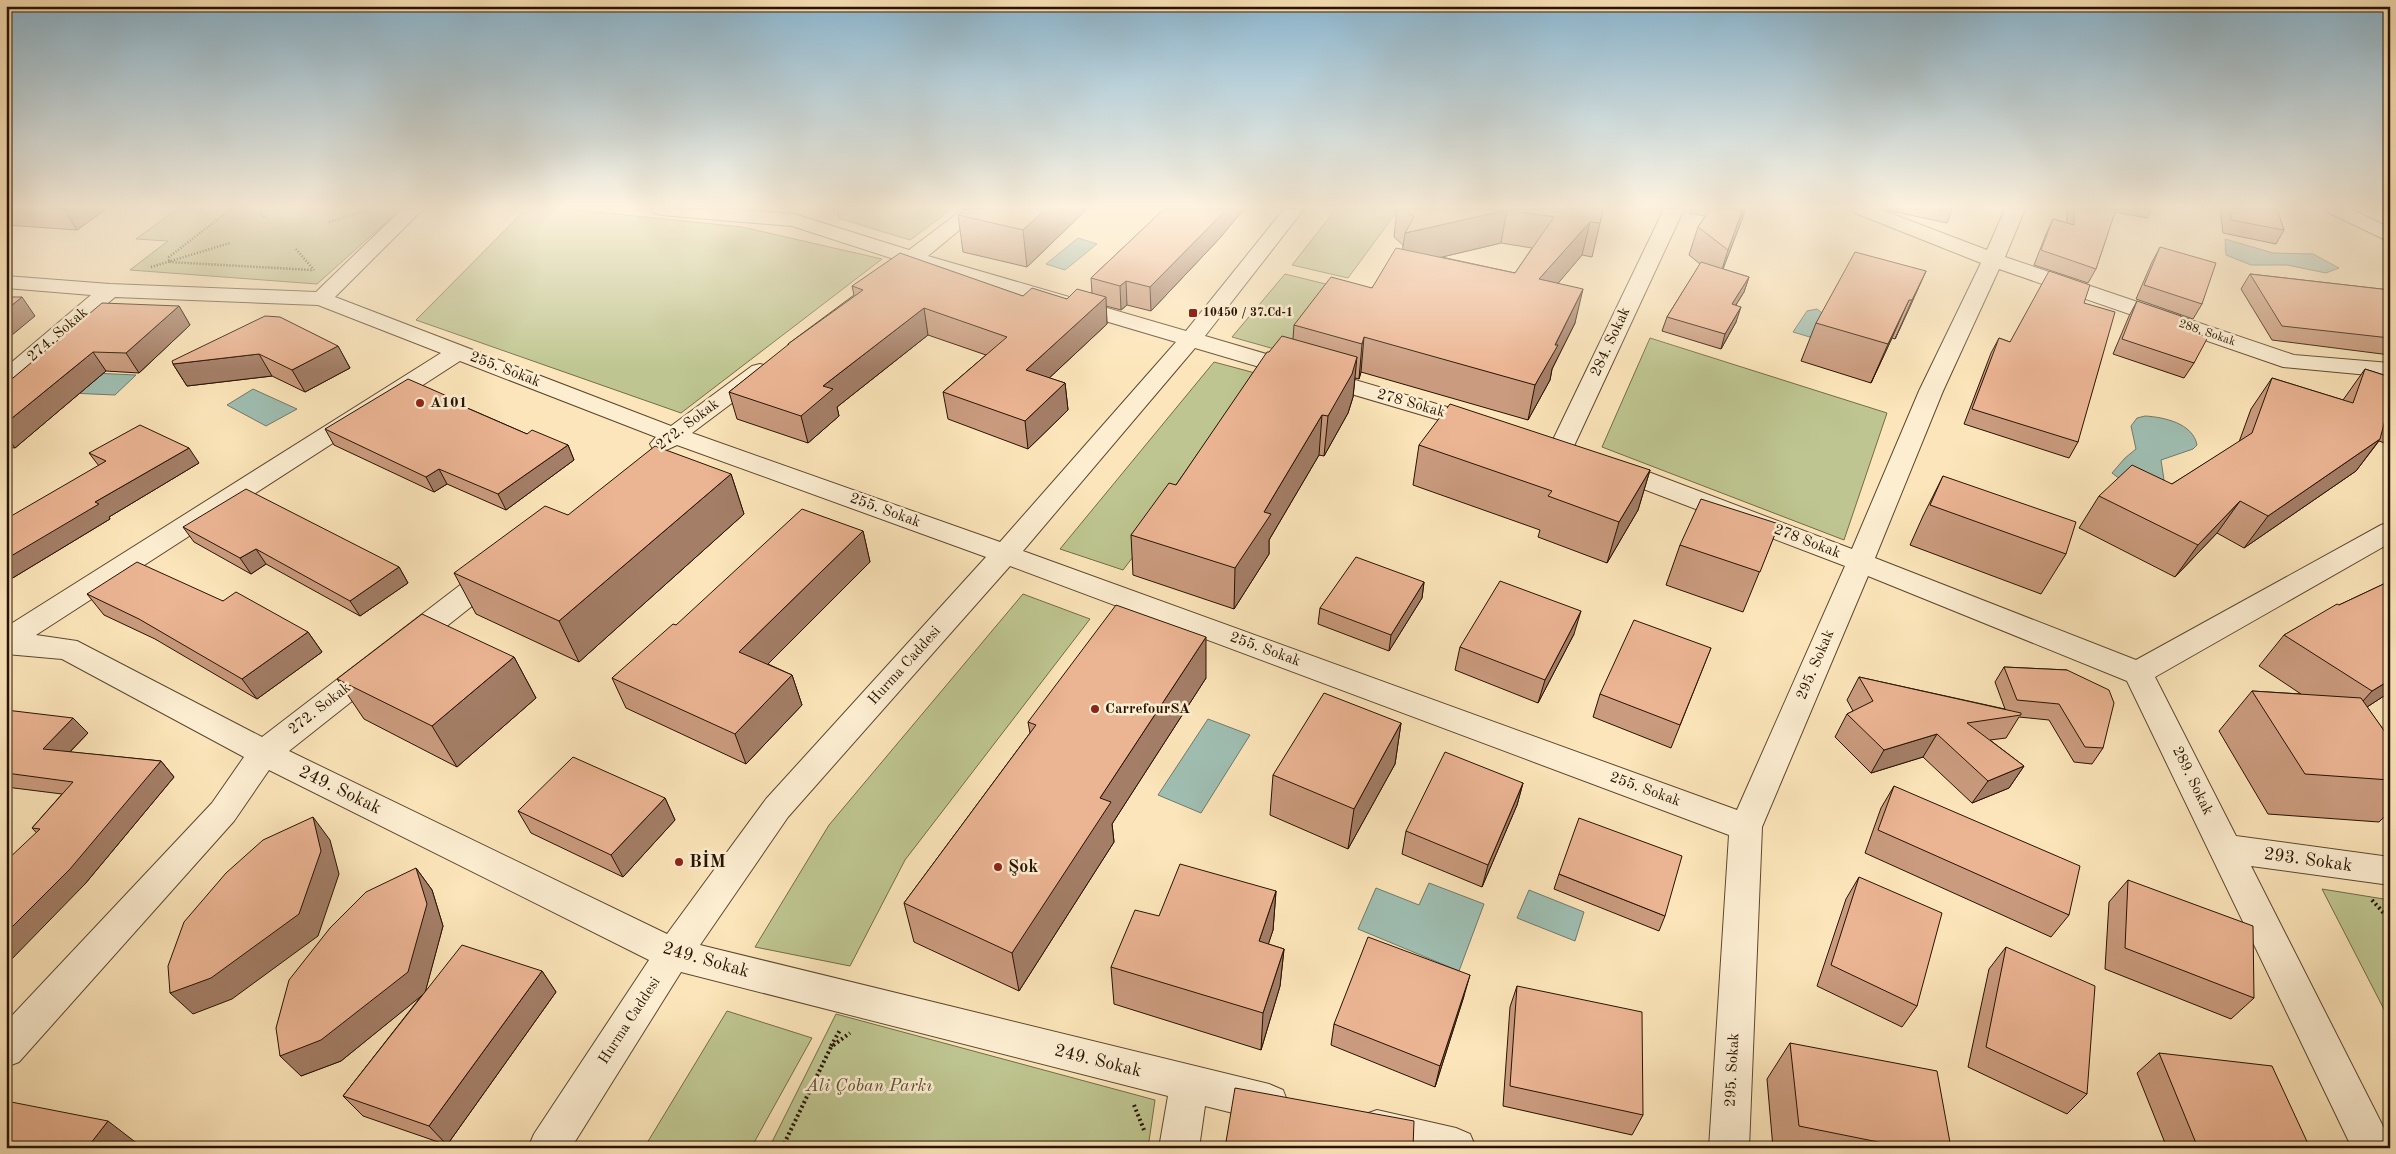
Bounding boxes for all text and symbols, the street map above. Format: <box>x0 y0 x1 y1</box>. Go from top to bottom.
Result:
street label: 274. Sokak <box>25 305 91 365</box>
street label: 284. Sokak <box>1589 305 1634 379</box>
place label: 10450 / 37.Cd-1 <box>1203 306 1293 319</box>
marker: 10450 / 37.Cd-1 <box>1187 307 1199 319</box>
street label: 288. Sokak <box>2177 318 2237 348</box>
street label: 255. Sokak <box>468 350 543 390</box>
street label: 278 Sokak <box>1375 387 1447 421</box>
place label: A101 <box>430 396 467 411</box>
marker: A101 <box>414 397 426 409</box>
street label: 272. Sokak <box>654 397 722 453</box>
street label: 255. Sokak <box>848 491 923 531</box>
street label: 278 Sokak <box>1772 522 1843 562</box>
street label: Hurma Caddesi <box>866 624 944 708</box>
street label: 295. Sokak <box>1795 628 1837 702</box>
street label: 255. Sokak <box>1228 630 1303 670</box>
street label: 272. Sokak <box>286 680 354 738</box>
place label: CarrefourSA <box>1105 702 1190 717</box>
marker: CarrefourSA <box>1089 703 1101 715</box>
street label: 289. Sokak <box>2169 744 2215 818</box>
street label: 249. Sokak <box>296 762 384 818</box>
street label: 255. Sokak <box>1608 770 1683 810</box>
street label: 293. Sokak <box>2263 845 2353 875</box>
place label: BİM <box>689 850 726 871</box>
marker: BİM <box>673 856 685 868</box>
place label: Şok <box>1008 858 1038 876</box>
marker: Şok <box>992 861 1004 873</box>
street label: 249. Sokak <box>661 939 751 981</box>
street label: Hurma Caddesi <box>596 975 664 1067</box>
street label: 295. Sokak <box>1724 1032 1742 1107</box>
street label: 249. Sokak <box>1053 1041 1143 1081</box>
park label: Ali Çoban Parkı <box>805 1077 932 1095</box>

